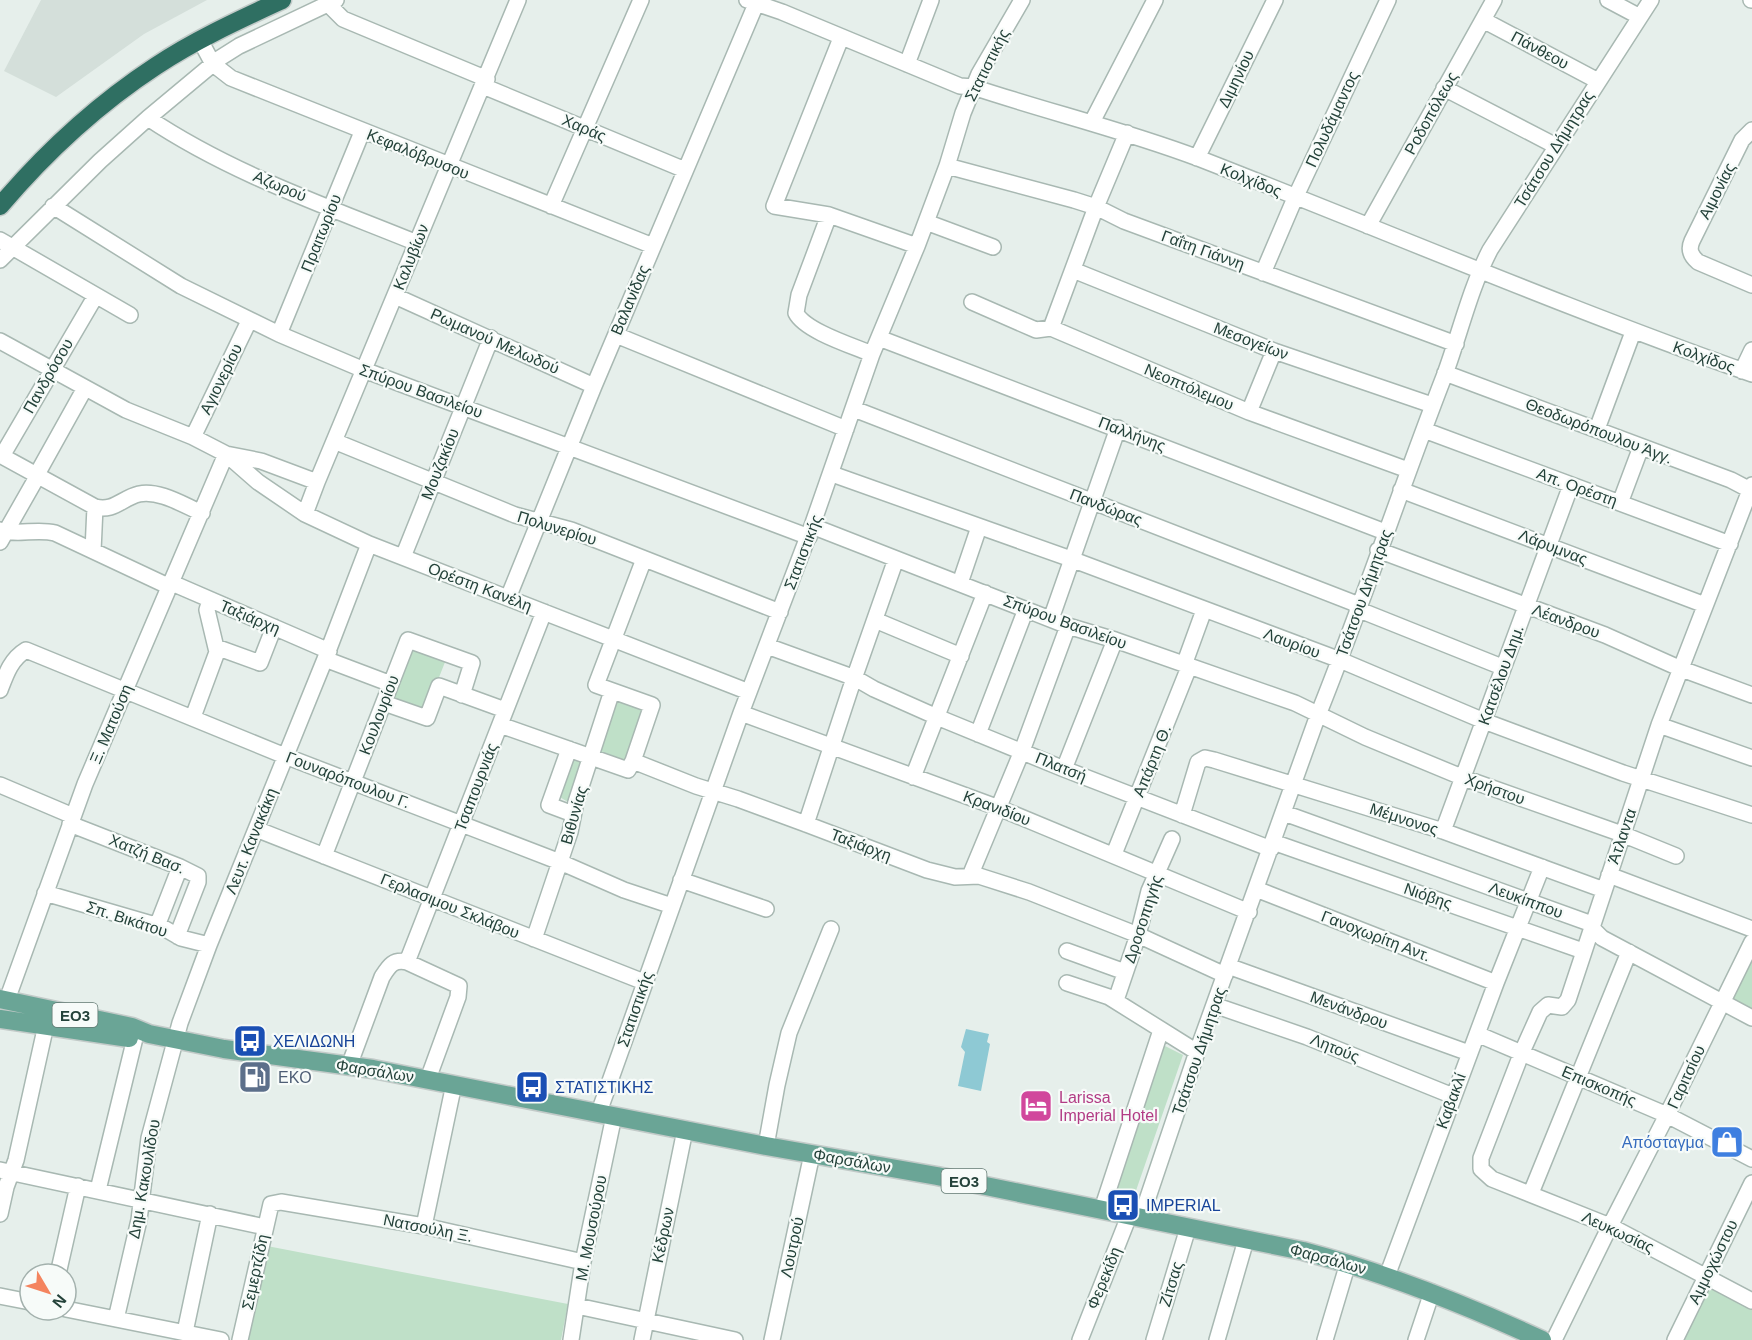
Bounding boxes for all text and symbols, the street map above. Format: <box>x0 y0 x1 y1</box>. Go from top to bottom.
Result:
street label: Στατιστικής <box>962 26 1013 104</box>
street label: Πάνθεου <box>1508 28 1572 72</box>
street label: Διμηνίου <box>1215 48 1257 110</box>
street label: Πολυδάμαντος <box>1302 68 1362 170</box>
street label: Ροδοπόλεως <box>1401 68 1461 157</box>
street label: Τσάτσου Δήμητρας <box>1511 87 1597 210</box>
street label: Χαράς <box>560 111 609 145</box>
street label: Κεφαλόβρυσου <box>364 126 472 182</box>
street label: Κολχίδος <box>1218 160 1284 200</box>
street label: Αιμονίας <box>1696 160 1739 222</box>
street label: Αζωρού <box>251 167 309 206</box>
street label: Πραιτωρίου <box>298 192 344 274</box>
street label: Καλυβίων <box>390 222 432 292</box>
street label: Γαΐτη Γιάννη <box>1159 227 1247 273</box>
street label: Βαλανίδας <box>608 262 652 338</box>
street label: Ρωμανού Μελωδού <box>428 305 562 377</box>
street label: Μεσογείων <box>1211 319 1291 363</box>
street label: Πανδρόσου <box>20 336 76 416</box>
street label: Κολχίδος <box>1671 338 1737 376</box>
street label: Αγιονερίου <box>197 341 245 417</box>
street label: Σπύρου Βασιλείου <box>357 361 485 421</box>
street label: Νεοπτόλεμου <box>1142 361 1236 413</box>
street label: Θεοδωρόπουλου Άγγ. <box>1523 395 1675 467</box>
street label: Παλλήνης <box>1096 413 1168 455</box>
street label: Μουζακίου <box>418 426 463 503</box>
street label: Απ. Ορέστη <box>1534 465 1620 509</box>
street label: Πανδώρας <box>1067 485 1145 529</box>
street label: Πολυνερίου <box>515 508 599 548</box>
street label: Στατιστικής <box>781 512 825 592</box>
street label: Λάρυμνας <box>1516 526 1590 568</box>
street label: Τσάτσου Δήμητρας <box>1333 527 1395 659</box>
street label: Ορέστη Κανέλη <box>426 559 534 615</box>
street label: Σπύρου Βασιλείου <box>1001 592 1129 652</box>
street label: Ταξιάρχη <box>217 597 283 638</box>
street label: Λέανδρου <box>1530 601 1602 641</box>
street label: Κατσέλου Δημ. <box>1475 623 1527 727</box>
street label: Λαυρίου <box>1261 625 1323 661</box>
street label: Κουλουρίου <box>356 673 402 757</box>
street label: Ξ. Ματούση <box>87 682 135 766</box>
street label: Απάρτη Θ. <box>1130 723 1174 799</box>
street label: Τσαπουρνιάς <box>451 740 501 834</box>
street label: Γουναρόπουλου Γ. <box>284 749 412 811</box>
street label: Πλατσή <box>1033 749 1089 785</box>
street label: Χρήστου <box>1463 770 1527 808</box>
street label: Βιθυνίας <box>558 783 591 846</box>
street label: Λευτ. Κανακάκη <box>222 786 280 896</box>
street label: Κρανιδίου <box>961 787 1033 829</box>
street label: Μέμνονος <box>1368 800 1441 838</box>
street label: Άτλαντα <box>1605 806 1639 866</box>
street label: Ταξιάρχη <box>828 826 894 865</box>
street label: Χατζή Βασ. <box>106 831 187 878</box>
street label: Γερλασιμου Σκλάβου <box>378 870 522 942</box>
street label: Δροσοπηγής <box>1121 872 1165 965</box>
street label: Λευκίππου <box>1487 879 1565 921</box>
street label: Νιόβης <box>1402 880 1455 912</box>
street label: Σπ. Βικάτου <box>84 898 170 940</box>
street label: Γανοχωρίτη Αντ. <box>1319 907 1433 965</box>
street label: Στατιστικής <box>614 969 656 1049</box>
street label: Τσάτσου Δήμητρας <box>1169 984 1229 1117</box>
street label: Μενάνδρου <box>1308 988 1390 1032</box>
road number: ΕΟ3 <box>52 1003 98 1027</box>
bus stop icon: ΧΕΛΙΔΩΝΗ <box>232 1023 268 1059</box>
street label: Λητούς <box>1308 1031 1362 1066</box>
place label: ΧΕΛΙΔΩΝΗ <box>273 1033 355 1050</box>
street label: Γαριτσίου <box>1664 1043 1708 1111</box>
street label: Φαρσάλων <box>335 1056 415 1086</box>
fuel station icon: EKO <box>237 1059 273 1095</box>
street label: Επισκοπής <box>1559 1063 1639 1109</box>
place label: EKO <box>278 1069 312 1086</box>
bus stop icon: ΣΤΑΤΙΣΤΙΚΗΣ <box>514 1069 550 1105</box>
street label: Καβακλί <box>1433 1071 1469 1131</box>
place label: ΣΤΑΤΙΣΤΙΚΗΣ <box>555 1079 654 1096</box>
hotel icon: Larissa Imperial Hotel <box>1018 1088 1054 1124</box>
place label: Larissa Imperial Hotel <box>1059 1089 1158 1124</box>
street label: Δημ. Κακουλίδου <box>125 1118 163 1240</box>
shop icon: Απόσταγμα <box>1709 1124 1745 1160</box>
place label: Απόσταγμα <box>1622 1134 1704 1151</box>
street label: Φαρσάλων <box>812 1146 892 1176</box>
road number: ΕΟ3 <box>942 1169 986 1193</box>
street label: Μ. Μουσούρου <box>572 1174 610 1282</box>
bus stop icon: IMPERIAL <box>1105 1187 1141 1223</box>
place label: IMPERIAL <box>1146 1197 1221 1214</box>
street label: Κέδρων <box>649 1206 677 1264</box>
street label: Λευκωσίας <box>1579 1208 1657 1256</box>
street label: Νατσούλη Ξ. <box>382 1211 474 1245</box>
street label: Λουτρού <box>777 1215 807 1279</box>
street label: Αμμοχώστου <box>1685 1217 1741 1307</box>
street label: Σεμερτζίδη <box>239 1233 272 1312</box>
street label: Φαρσάλων <box>1288 1241 1368 1277</box>
street label: Φερεκίδη <box>1084 1244 1124 1312</box>
street label: Ζίτσας <box>1156 1259 1186 1309</box>
north arrow <box>18 1262 78 1322</box>
text: N <box>49 1291 70 1311</box>

